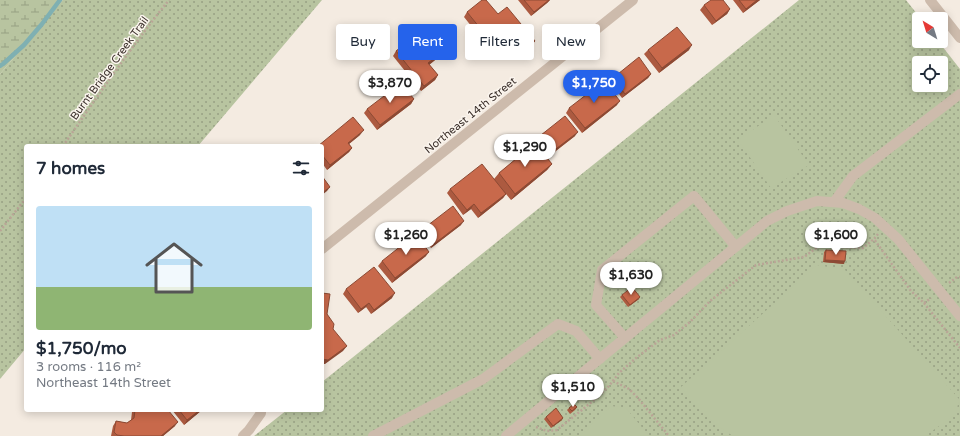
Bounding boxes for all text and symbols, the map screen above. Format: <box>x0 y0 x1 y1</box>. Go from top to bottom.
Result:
north arrow <box>912 12 948 48</box>
map controls <box>912 12 948 92</box>
street label: Burnt Bridge Creek Trail <box>68 14 151 122</box>
chip: Buy <box>336 24 390 60</box>
chip: Rent <box>398 24 457 60</box>
chip: Filters <box>465 24 534 60</box>
chip: New <box>542 24 600 60</box>
button: locate <box>912 56 948 92</box>
pin: $3,870 <box>357 70 423 104</box>
pin: $1,750 <box>561 70 627 104</box>
street label: Northeast 14th Street <box>422 74 519 156</box>
text: $3,870 <box>368 75 412 91</box>
text: $1,750 <box>572 75 616 91</box>
pin: $1,290 <box>492 134 558 168</box>
text: $1,290 <box>503 139 547 155</box>
icon: filters <box>290 157 312 179</box>
text: 7 homes <box>36 158 105 179</box>
pin: $1,260 <box>373 222 439 256</box>
pin: $1,600 <box>803 222 869 256</box>
text: $1,260 <box>384 227 428 243</box>
text: $1,600 <box>814 227 858 243</box>
icon: home <box>138 232 210 304</box>
pin: $1,630 <box>598 262 664 296</box>
text: $1,630 <box>609 267 653 283</box>
text: $1,750/mo <box>36 338 127 359</box>
text: 3 rooms · 116 m² <box>36 359 141 375</box>
pin: $1,510 <box>540 374 606 408</box>
text: Northeast 14th Street <box>36 375 171 391</box>
text: $1,510 <box>551 379 595 395</box>

